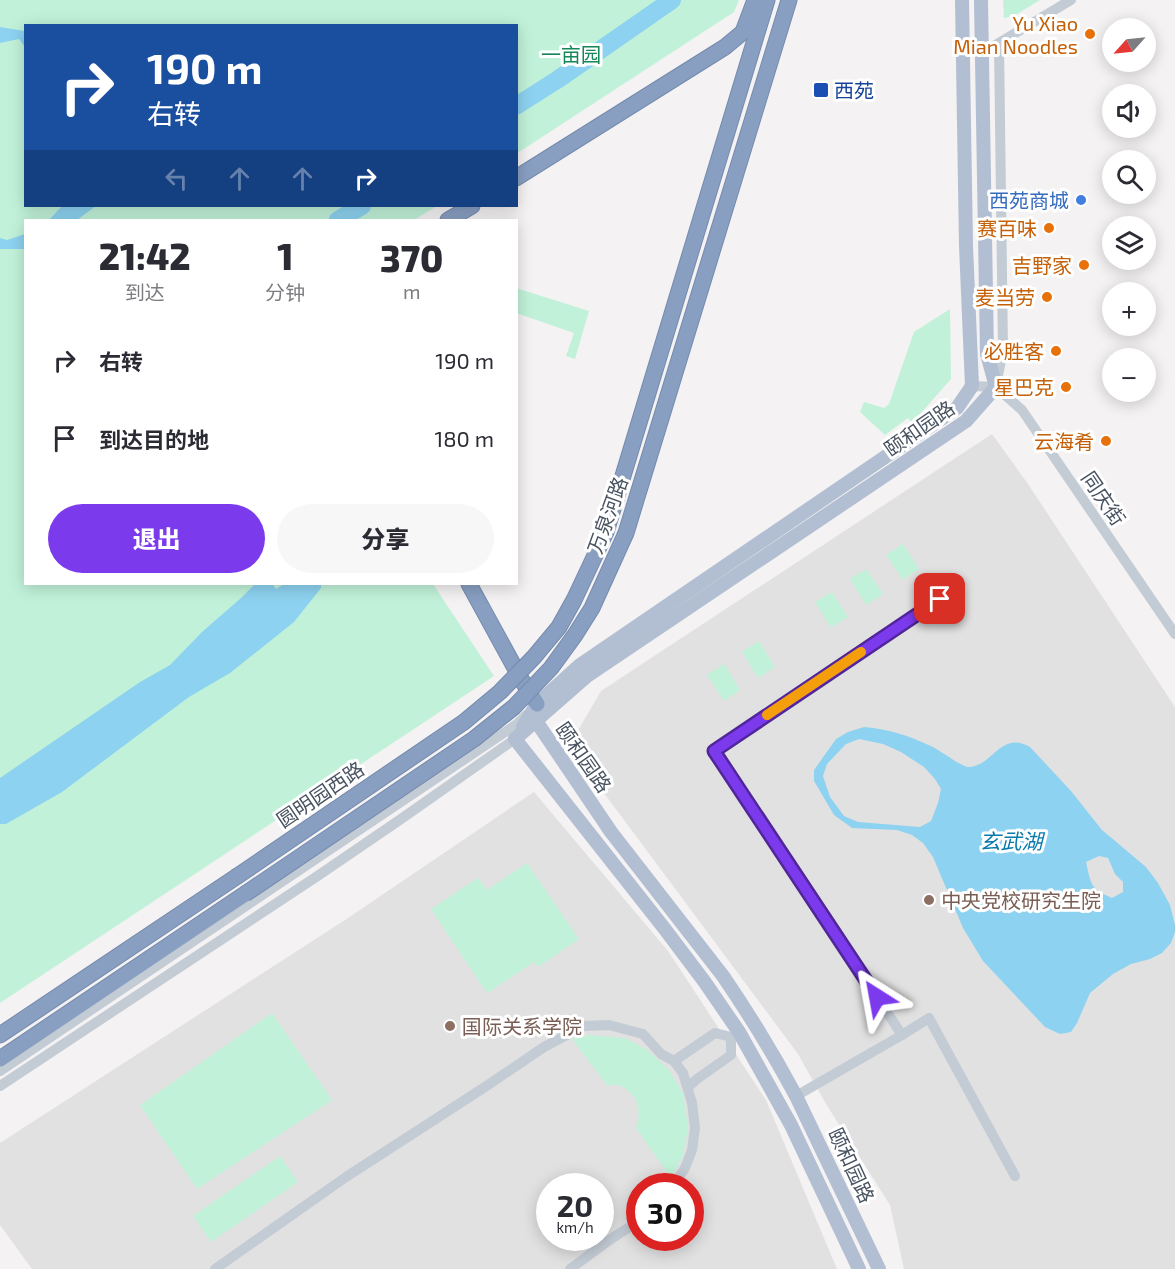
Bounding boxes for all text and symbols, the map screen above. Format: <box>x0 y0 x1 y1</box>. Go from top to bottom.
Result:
place label: Yu Xiao Mian Noodles <box>953 11 1078 58</box>
north arrow <box>1102 18 1156 72</box>
map controls <box>1102 18 1156 402</box>
marker: Yu Xiao Mian Noodles <box>1083 27 1097 41</box>
text: 190 m <box>147 42 263 92</box>
park label: 一亩园 <box>541 42 601 66</box>
icon: right <box>48 48 126 126</box>
place label: 西苑 <box>834 78 874 102</box>
marker: 西苑 <box>812 81 830 99</box>
button: sound <box>1102 84 1156 138</box>
text: 右转 <box>147 97 201 129</box>
button: search <box>1102 150 1156 204</box>
icon: left <box>160 162 193 195</box>
icon: ahead <box>223 162 256 195</box>
icon: ahead <box>286 162 319 195</box>
icon: right <box>349 162 382 195</box>
place label: 西苑商城 <box>989 188 1069 212</box>
marker: 西苑商城 <box>1074 193 1088 207</box>
place label: 赛百味 <box>977 216 1037 240</box>
button: layers <box>1102 216 1156 270</box>
marker: 赛百味 <box>1042 221 1056 235</box>
text: 21:42 <box>99 234 191 277</box>
text: 1 <box>277 234 293 277</box>
text: 370 <box>380 236 443 279</box>
place label: 吉野家 <box>1012 253 1072 277</box>
marker: 吉野家 <box>1077 258 1091 272</box>
text: m <box>403 279 420 303</box>
text: 到达 <box>125 280 165 304</box>
text: 分钟 <box>265 280 305 304</box>
button: + <box>1102 282 1156 336</box>
place label: 麦当劳 <box>975 285 1035 309</box>
marker: 麦当劳 <box>1040 290 1054 304</box>
place label: 必胜客 <box>984 339 1044 363</box>
icon: right <box>48 344 81 377</box>
marker: 必胜客 <box>1049 344 1063 358</box>
text: 190 m <box>435 347 494 373</box>
text: 右转 <box>99 348 143 374</box>
button: − <box>1102 348 1156 402</box>
place label: 星巴克 <box>994 375 1054 399</box>
marker: 星巴克 <box>1059 380 1073 394</box>
street label: 颐和园路 <box>879 395 959 461</box>
icon: arrive <box>48 422 81 455</box>
text: 180 m <box>434 425 494 451</box>
text: 到达目的地 <box>99 426 209 452</box>
place label: 云海肴 <box>1034 429 1094 453</box>
marker: 云海肴 <box>1099 434 1113 448</box>
street label: 同庆街 <box>1077 466 1131 530</box>
street label: 万泉河路 <box>582 473 632 557</box>
button: 退出 <box>48 504 265 573</box>
button: 分享 <box>277 504 494 573</box>
pin <box>914 573 965 624</box>
icon: arrive <box>923 582 956 615</box>
street label: 颐和园路 <box>551 717 617 797</box>
street label: 圆明园西路 <box>272 756 368 832</box>
water label: 玄武湖 <box>980 828 1045 853</box>
place label: 中央党校研究生院 <box>941 888 1101 912</box>
marker: 中央党校研究生院 <box>922 893 936 907</box>
position arrow <box>845 965 909 1029</box>
place label: 国际关系学院 <box>462 1014 582 1038</box>
marker: 国际关系学院 <box>443 1019 457 1033</box>
street label: 颐和园路 <box>824 1124 880 1206</box>
speed limit sign: 30 <box>626 1173 704 1251</box>
text: 20 <box>557 1187 593 1223</box>
text: km/h <box>556 1218 594 1236</box>

